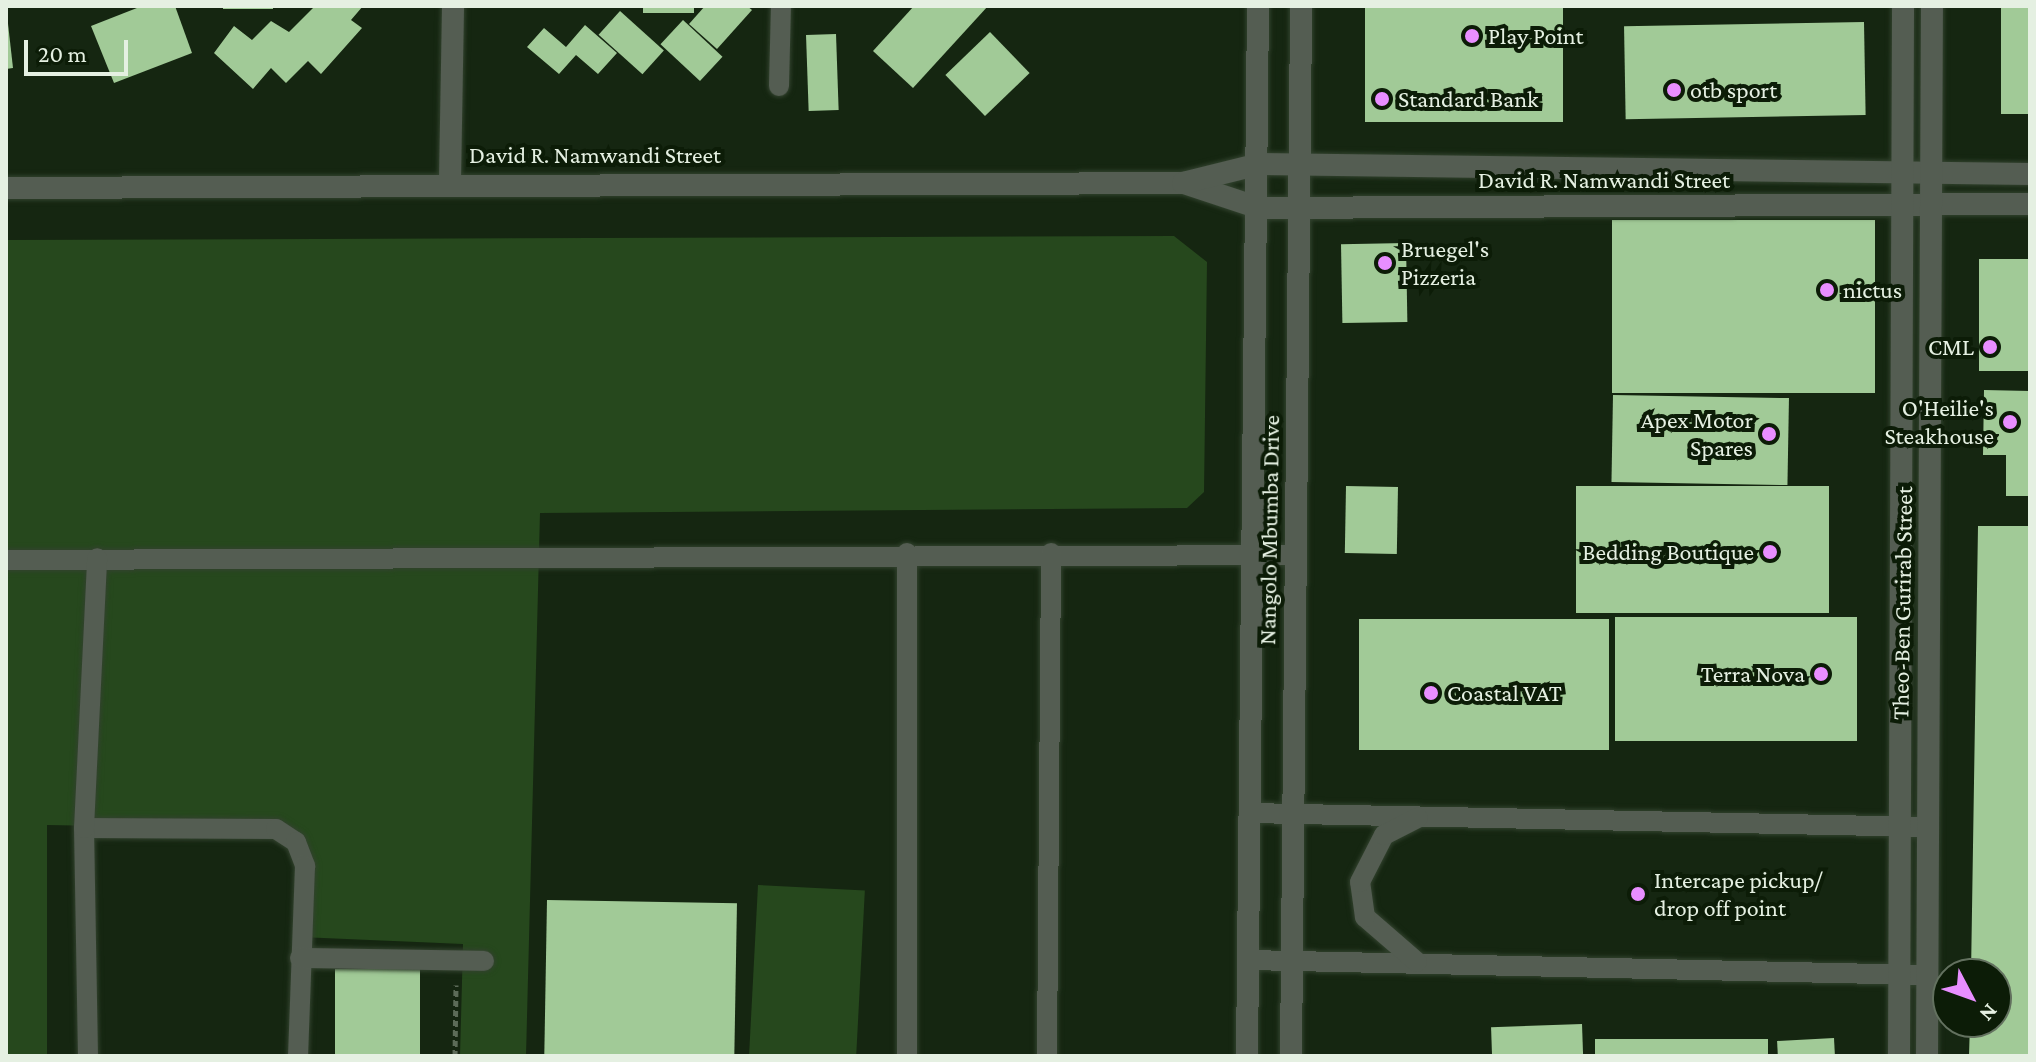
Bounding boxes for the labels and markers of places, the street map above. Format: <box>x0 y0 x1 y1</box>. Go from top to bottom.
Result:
place label: Play Point <box>1488 22 1584 50</box>
marker: Play Point <box>1463 27 1481 45</box>
place label: otb sport <box>1690 76 1777 104</box>
marker: otb sport <box>1665 81 1683 99</box>
place label: Standard Bank <box>1398 85 1539 113</box>
marker: Standard Bank <box>1373 90 1391 108</box>
place label: Bruegel's Pizzeria <box>1401 235 1489 291</box>
marker: Bruegel's Pizzeria <box>1376 254 1394 272</box>
place label: nictus <box>1843 276 1902 304</box>
marker: nictus <box>1818 281 1836 299</box>
place label: CML <box>1928 333 1974 361</box>
marker: CML <box>1981 338 1999 356</box>
place label: O'Heilie's Steakhouse <box>1884 394 1994 450</box>
place label: Apex Motor Spares <box>1641 406 1753 462</box>
marker: O'Heilie's Steakhouse <box>2001 413 2019 431</box>
marker: Apex Motor Spares <box>1760 425 1778 443</box>
place label: Bedding Boutique <box>1582 538 1754 566</box>
marker: Bedding Boutique <box>1761 543 1779 561</box>
place label: Terra Nova <box>1701 660 1805 688</box>
marker: Terra Nova <box>1812 665 1830 683</box>
place label: Coastal VAT <box>1447 679 1562 707</box>
marker: Coastal VAT <box>1422 684 1440 702</box>
place label: Intercape pickup/ drop off point <box>1654 866 1822 922</box>
marker: Intercape pickup/ drop off point <box>1629 885 1647 903</box>

